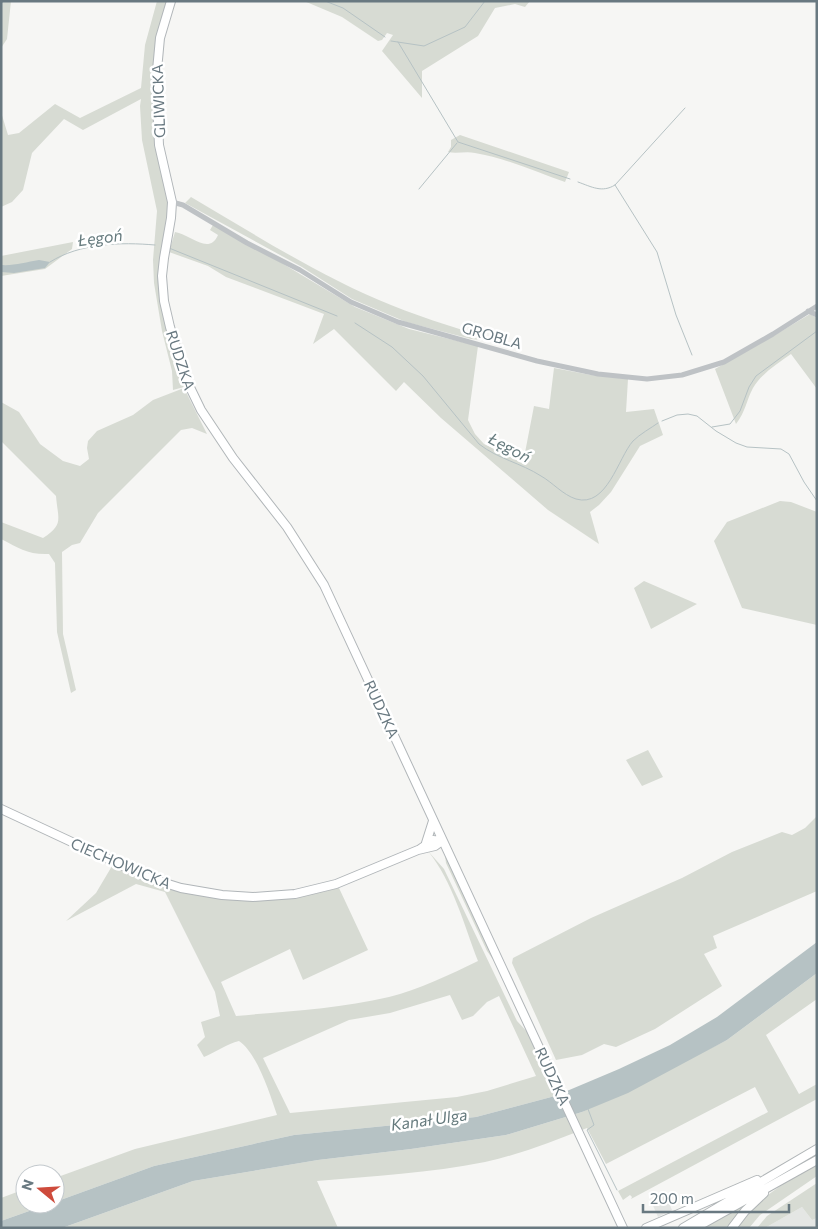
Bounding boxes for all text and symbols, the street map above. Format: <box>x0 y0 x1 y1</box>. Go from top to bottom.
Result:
street label: GLIWICKA <box>148 64 168 138</box>
water label: Łęgoń <box>77 225 123 249</box>
street label: GROBLA <box>460 318 524 352</box>
street label: RUDZKA <box>163 328 199 392</box>
water label: Łęgoń <box>486 428 534 466</box>
street label: RUDZKA <box>361 677 403 741</box>
street label: CIECHOWICKA <box>68 834 174 892</box>
street label: RUDZKA <box>532 1044 574 1108</box>
water label: Kanał Ulga <box>389 1104 469 1134</box>
north arrow <box>15 1164 65 1214</box>
text: N <box>17 1177 37 1192</box>
scale bar <box>643 1182 789 1214</box>
text: 200 m <box>650 1189 694 1207</box>

